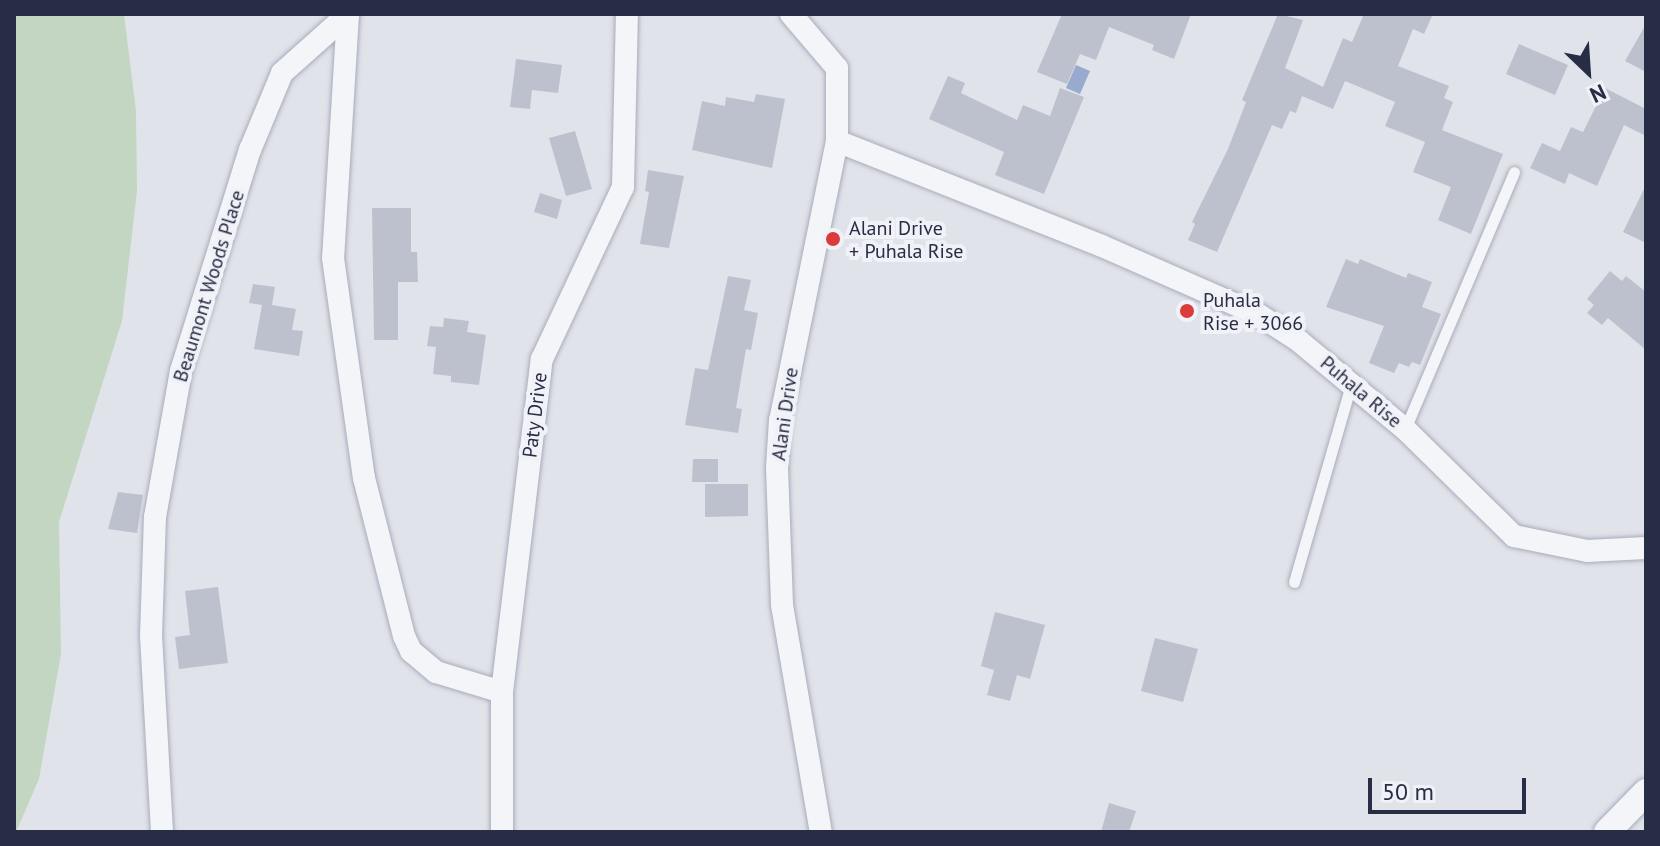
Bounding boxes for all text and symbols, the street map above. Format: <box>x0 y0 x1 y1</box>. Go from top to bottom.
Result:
north arrow <box>1548 32 1628 112</box>
text: N <box>1586 78 1611 109</box>
street label: Beaumont Woods Place <box>168 187 250 385</box>
place label: Alani Drive + Puhala Rise <box>849 216 963 263</box>
marker: Alani Drive + Puhala Rise <box>824 230 842 248</box>
place label: Puhala Rise + 3066 <box>1203 288 1303 335</box>
marker: Puhala Rise + 3066 <box>1178 302 1196 320</box>
street label: Puhala Rise <box>1315 351 1407 433</box>
street label: Alani Drive <box>767 366 803 462</box>
street label: Paty Drive <box>518 371 552 459</box>
scale bar <box>1372 762 1530 812</box>
text: 50 m <box>1382 776 1434 807</box>

